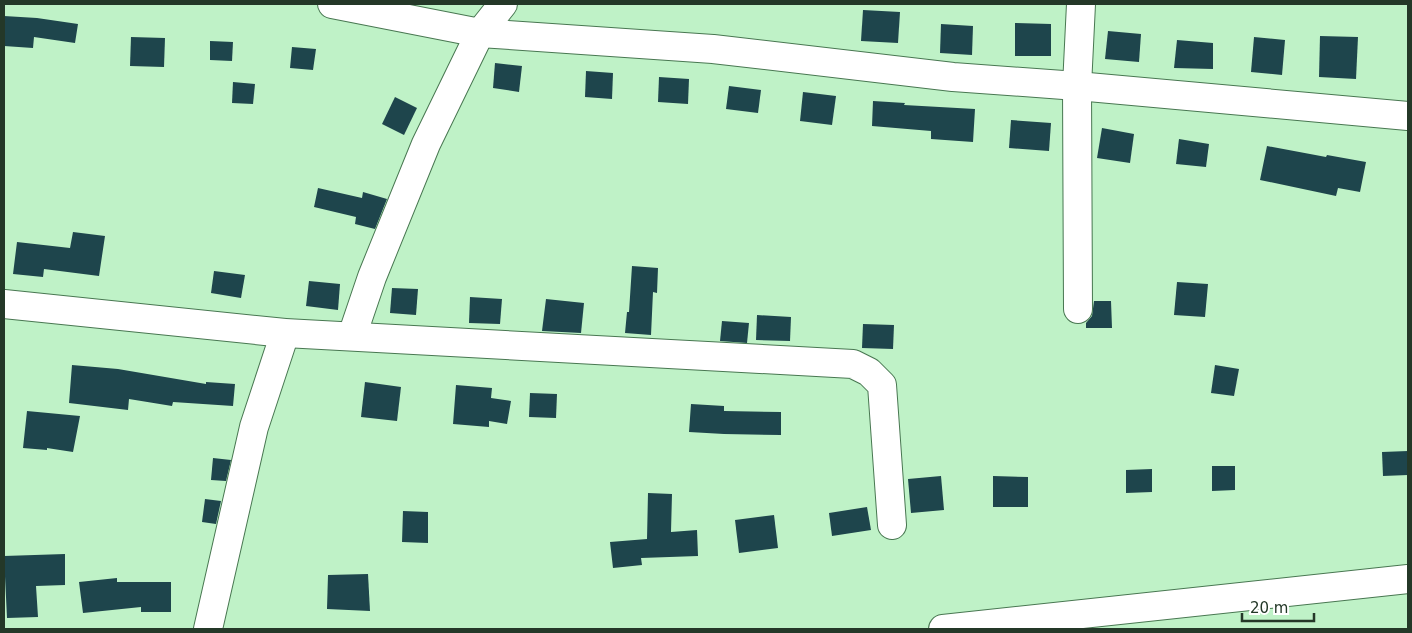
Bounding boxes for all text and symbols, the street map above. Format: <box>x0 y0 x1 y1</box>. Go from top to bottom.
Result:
scale bar <box>1242 590 1314 622</box>
text: 20 m <box>1250 599 1288 617</box>

